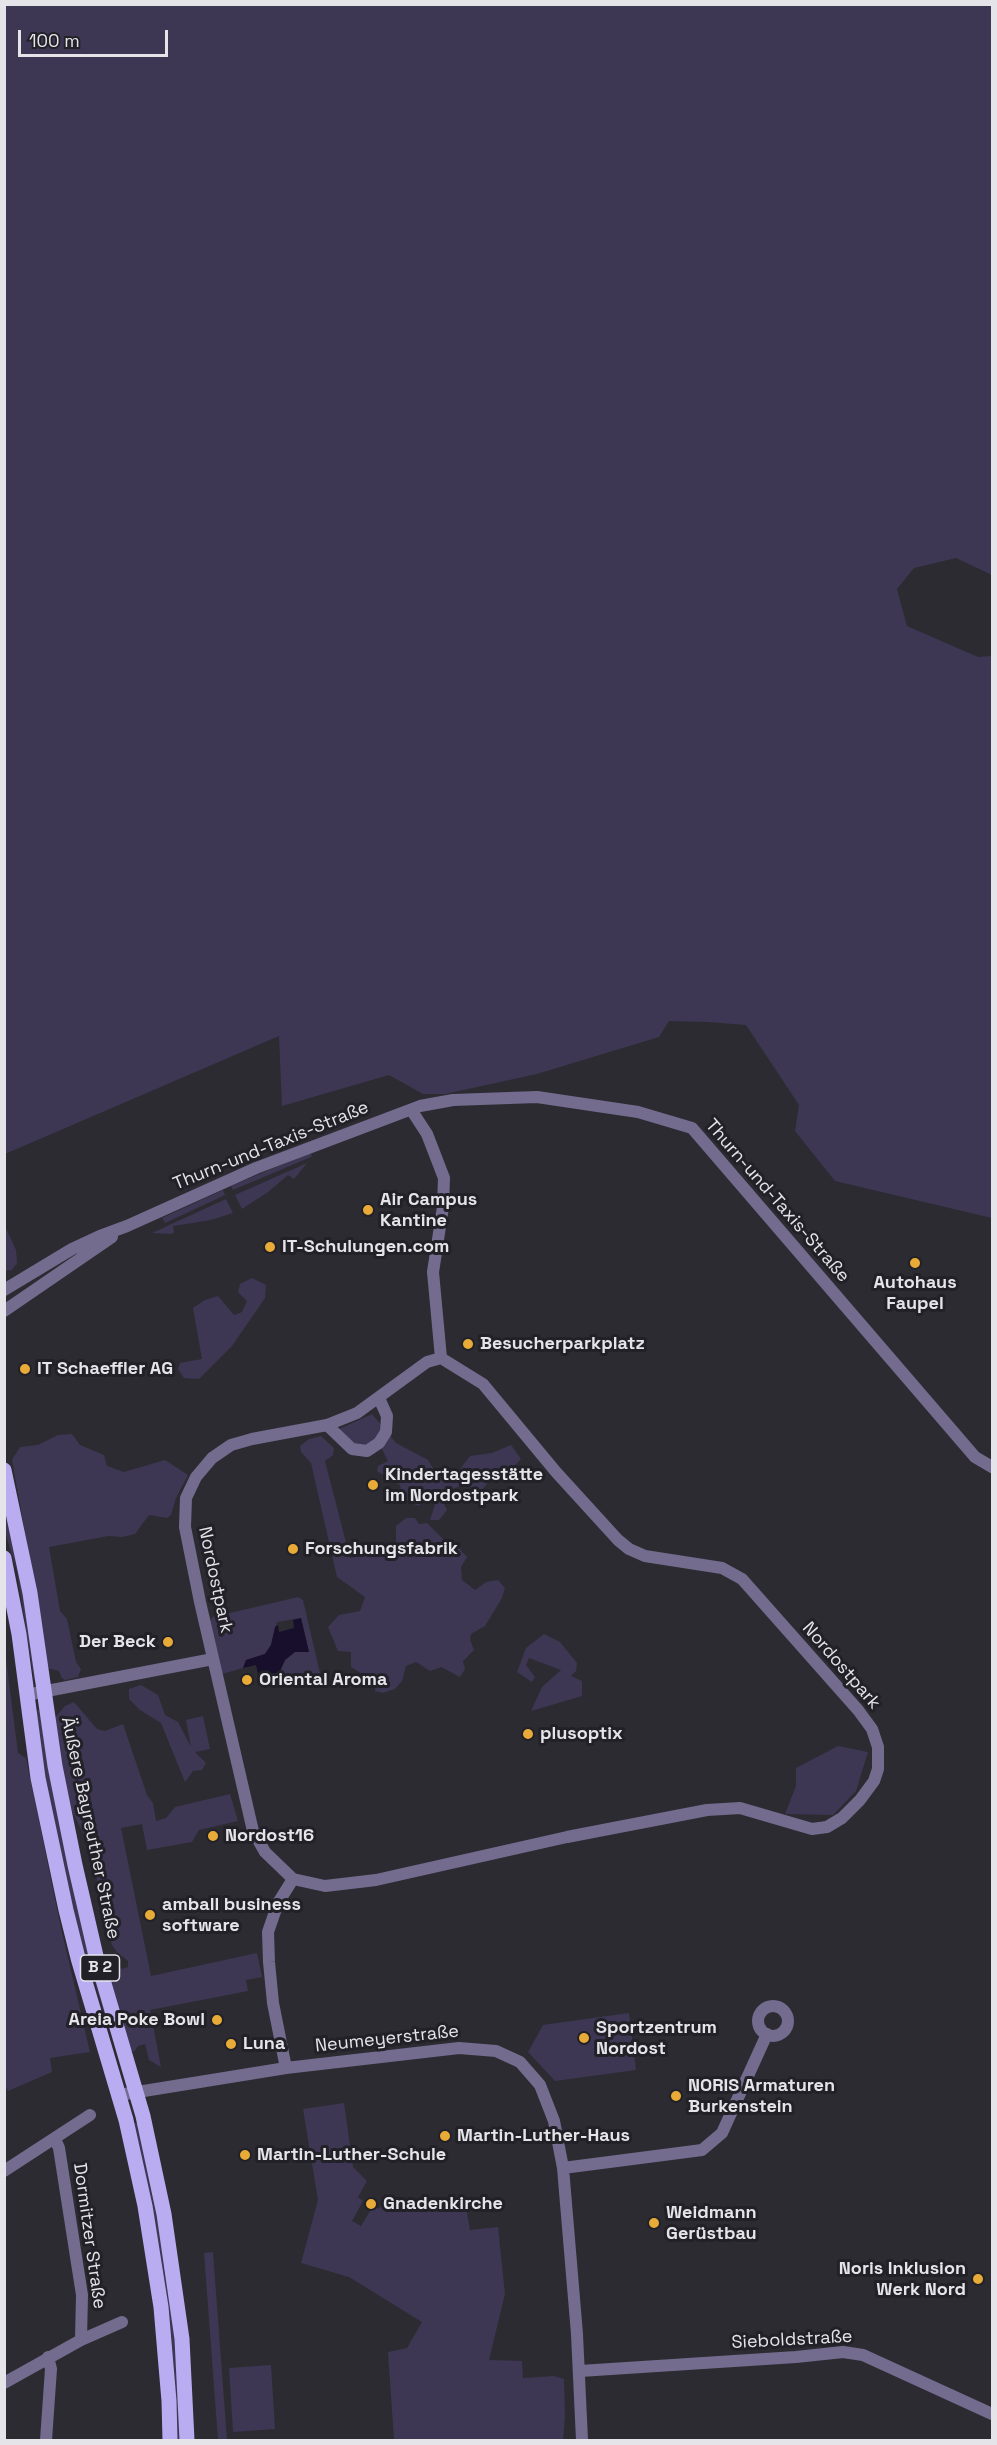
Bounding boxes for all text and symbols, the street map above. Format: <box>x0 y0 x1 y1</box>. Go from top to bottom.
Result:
scale bar <box>21 18 171 56</box>
text: 100 m <box>29 29 80 52</box>
street label: Thurn-und-Taxis-Straße <box>170 1097 372 1195</box>
street label: Thurn-und-Taxis-Straße <box>700 1115 854 1287</box>
place label: Air Campus Kantine <box>380 1189 477 1232</box>
marker: Air Campus Kantine <box>361 1203 375 1217</box>
place label: IT-Schulungen.com <box>282 1236 449 1258</box>
marker: IT-Schulungen.com <box>263 1240 277 1254</box>
marker: Autohaus Faupel <box>908 1256 922 1270</box>
place label: Autohaus Faupel <box>873 1272 957 1314</box>
place label: Besucherparkplatz <box>480 1333 645 1355</box>
marker: Besucherparkplatz <box>461 1337 475 1351</box>
place label: IT Schaeffler AG <box>37 1358 173 1380</box>
marker: IT Schaeffler AG <box>18 1362 32 1376</box>
place label: Kindertagesstätte im Nordostpark <box>385 1464 543 1506</box>
marker: Kindertagesstätte im Nordostpark <box>366 1478 380 1492</box>
street label: Nordostpark <box>193 1525 237 1635</box>
place label: Forschungsfabrik <box>305 1538 458 1560</box>
marker: Forschungsfabrik <box>286 1542 300 1556</box>
street label: Nordostpark <box>797 1618 885 1714</box>
place label: Der Beck <box>79 1631 156 1653</box>
marker: Der Beck <box>161 1635 175 1649</box>
place label: Oriental Aroma <box>259 1669 387 1691</box>
marker: Oriental Aroma <box>240 1673 254 1687</box>
street label: Äußere Bayreuther Straße <box>56 1715 124 1941</box>
place label: plusoptix <box>540 1723 623 1745</box>
marker: plusoptix <box>521 1727 535 1741</box>
place label: Nordost16 <box>225 1825 314 1847</box>
marker: Nordost16 <box>206 1829 220 1843</box>
place label: amball business software <box>162 1894 301 1936</box>
marker: amball business software <box>143 1908 157 1922</box>
road number: B 2 <box>80 1955 120 1981</box>
place label: Areia Poke Bowl <box>69 2009 205 2031</box>
marker: Areia Poke Bowl <box>210 2013 224 2027</box>
place label: Sportzentrum Nordost <box>596 2017 717 2060</box>
street label: Neumeyerstraße <box>314 2021 460 2057</box>
marker: Sportzentrum Nordost <box>577 2031 591 2045</box>
place label: Luna <box>243 2033 285 2055</box>
marker: Luna <box>224 2037 238 2051</box>
place label: NORIS Armaturen Burkenstein <box>688 2075 835 2118</box>
marker: NORIS Armaturen Burkenstein <box>669 2089 683 2103</box>
place label: Martin-Luther-Haus <box>457 2125 630 2147</box>
marker: Martin-Luther-Haus <box>438 2129 452 2143</box>
place label: Martin-Luther-Schule <box>257 2144 446 2166</box>
marker: Martin-Luther-Schule <box>238 2148 252 2162</box>
street label: Dormitzer Straße <box>68 2162 110 2310</box>
place label: Gnadenkirche <box>383 2193 503 2215</box>
marker: Gnadenkirche <box>364 2197 378 2211</box>
place label: Weidmann Gerüstbau <box>666 2202 757 2244</box>
marker: Weidmann Gerüstbau <box>647 2216 661 2230</box>
place label: Noris Inklusion Werk Nord <box>839 2258 966 2300</box>
marker: Noris Inklusion Werk Nord <box>971 2272 985 2286</box>
street label: Sieboldstraße <box>731 2326 853 2354</box>

